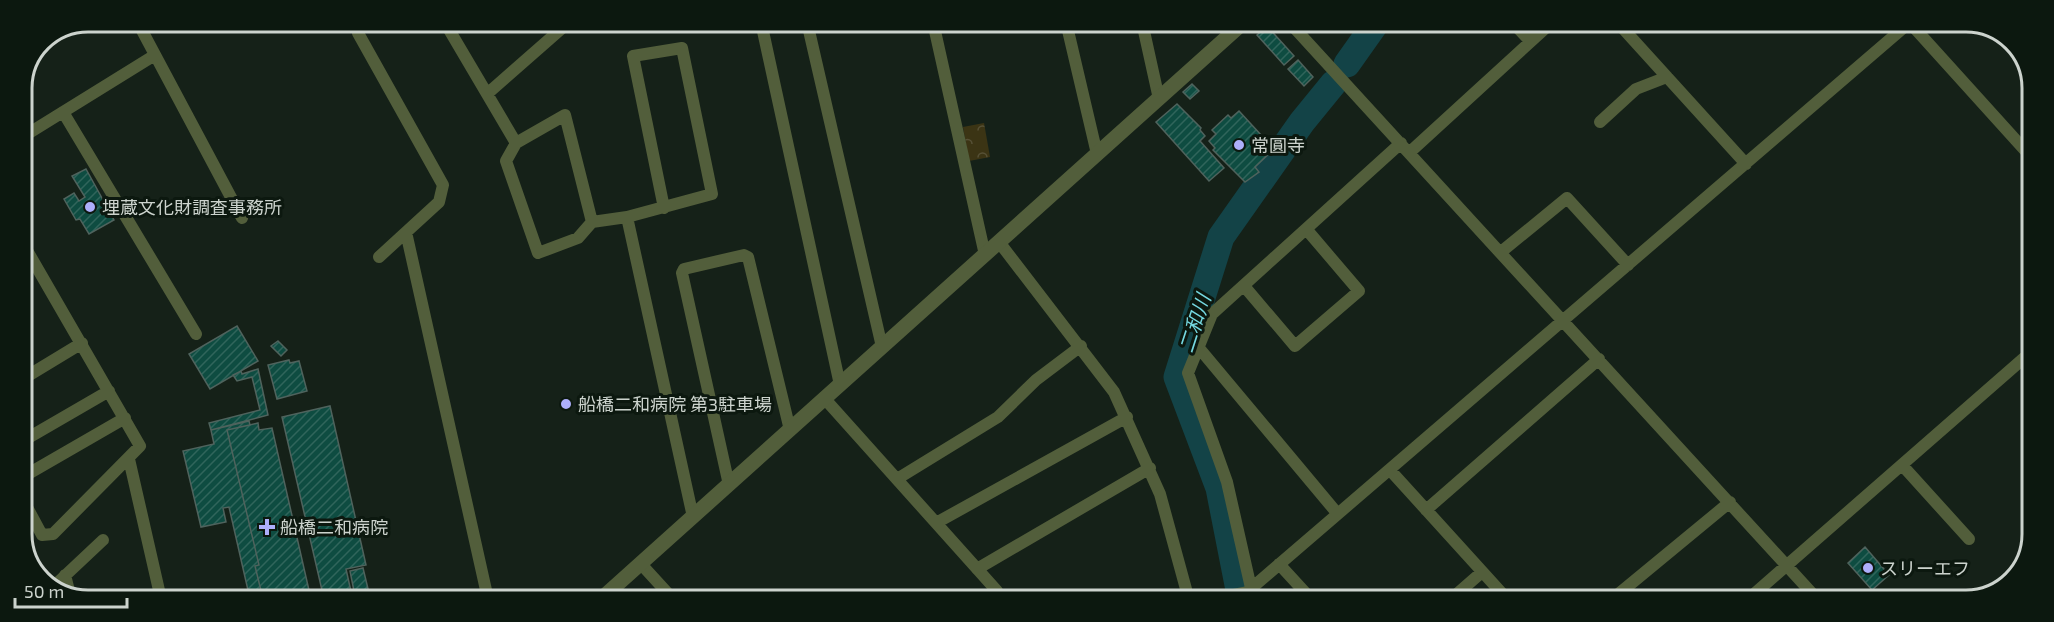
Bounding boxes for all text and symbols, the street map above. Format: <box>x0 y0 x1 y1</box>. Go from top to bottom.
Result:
place label: 常圓寺 <box>1251 134 1305 156</box>
marker: 常圓寺 <box>1232 138 1246 152</box>
place label: 埋蔵文化財調査事務所 <box>102 196 282 218</box>
marker: 埋蔵文化財調査事務所 <box>83 200 97 214</box>
water label: 二和川 <box>1173 289 1215 355</box>
place label: 船橋二和病院 第3駐車場 <box>578 393 772 415</box>
marker: 船橋二和病院 第3駐車場 <box>559 397 573 411</box>
place label: 船橋二和病院 <box>280 516 388 538</box>
marker: 船橋二和病院 <box>258 518 276 536</box>
place label: スリーエフ <box>1880 557 1970 579</box>
marker: スリーエフ <box>1861 561 1875 575</box>
scale bar <box>15 571 128 609</box>
text: 50 m <box>24 580 64 602</box>

